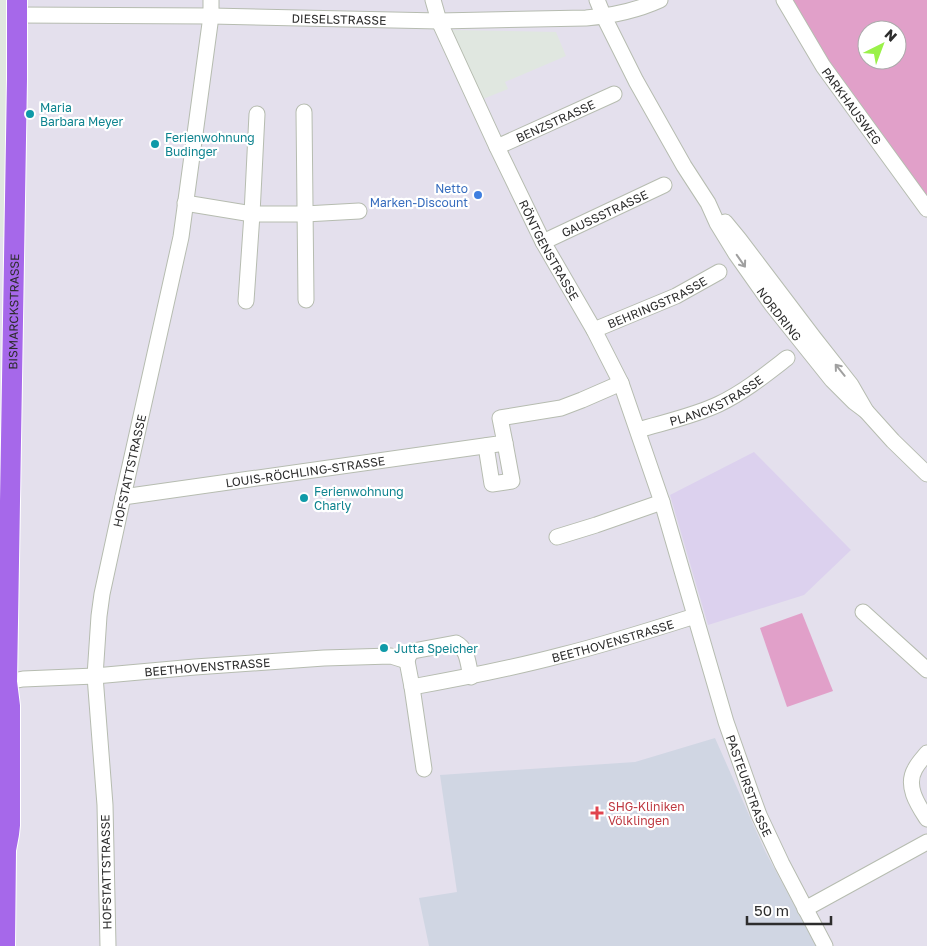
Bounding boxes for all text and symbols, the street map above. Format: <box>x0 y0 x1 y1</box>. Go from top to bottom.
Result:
street label: DIESELSTRASSE <box>291 10 387 27</box>
north arrow <box>857 20 907 70</box>
text: N <box>881 25 901 45</box>
street label: PARKHAUSWEG <box>819 64 885 147</box>
street label: BENZSTRASSE <box>513 96 597 145</box>
place label: Maria Barbara Meyer <box>40 100 123 129</box>
marker: Maria Barbara Meyer <box>24 108 36 120</box>
place label: Ferienwohnung Budinger <box>165 130 255 159</box>
marker: Ferienwohnung Budinger <box>149 138 161 150</box>
place label: Netto Marken-Discount <box>370 181 468 210</box>
street label: GAUSSSTRASSE <box>559 186 650 240</box>
marker: Netto Marken-Discount <box>472 189 484 201</box>
street label: RÖNTGENSTRASSE <box>516 197 583 303</box>
street label: BISMARCKSTRASSE <box>5 253 22 370</box>
one-way arrow <box>736 254 746 268</box>
street label: BEHRINGSTRASSE <box>605 273 709 331</box>
street label: NORDRING <box>754 284 805 344</box>
one-way arrow <box>834 364 845 377</box>
street label: PLANCKSTRASSE <box>668 372 766 428</box>
street label: HOFSTATTSTRASSE <box>109 413 149 529</box>
street label: LOUIS-RÖCHLING-STRASSE <box>224 453 386 490</box>
place label: Ferienwohnung Charly <box>314 484 404 513</box>
marker: Ferienwohnung Charly <box>298 492 310 504</box>
street label: BEETHOVENSTRASSE <box>550 616 675 665</box>
place label: Jutta Speicher <box>394 641 478 656</box>
marker: Jutta Speicher <box>378 642 390 654</box>
street label: BEETHOVENSTRASSE <box>144 654 271 679</box>
street label: PASTEURSTRASSE <box>723 732 776 839</box>
place label: SHG-Kliniken Völklingen <box>608 799 685 828</box>
marker: SHG-Kliniken Völklingen <box>590 806 604 820</box>
street label: HOFSTATTSTRASSE <box>97 814 115 930</box>
scale bar <box>747 894 831 926</box>
text: 50 m <box>754 901 789 919</box>

